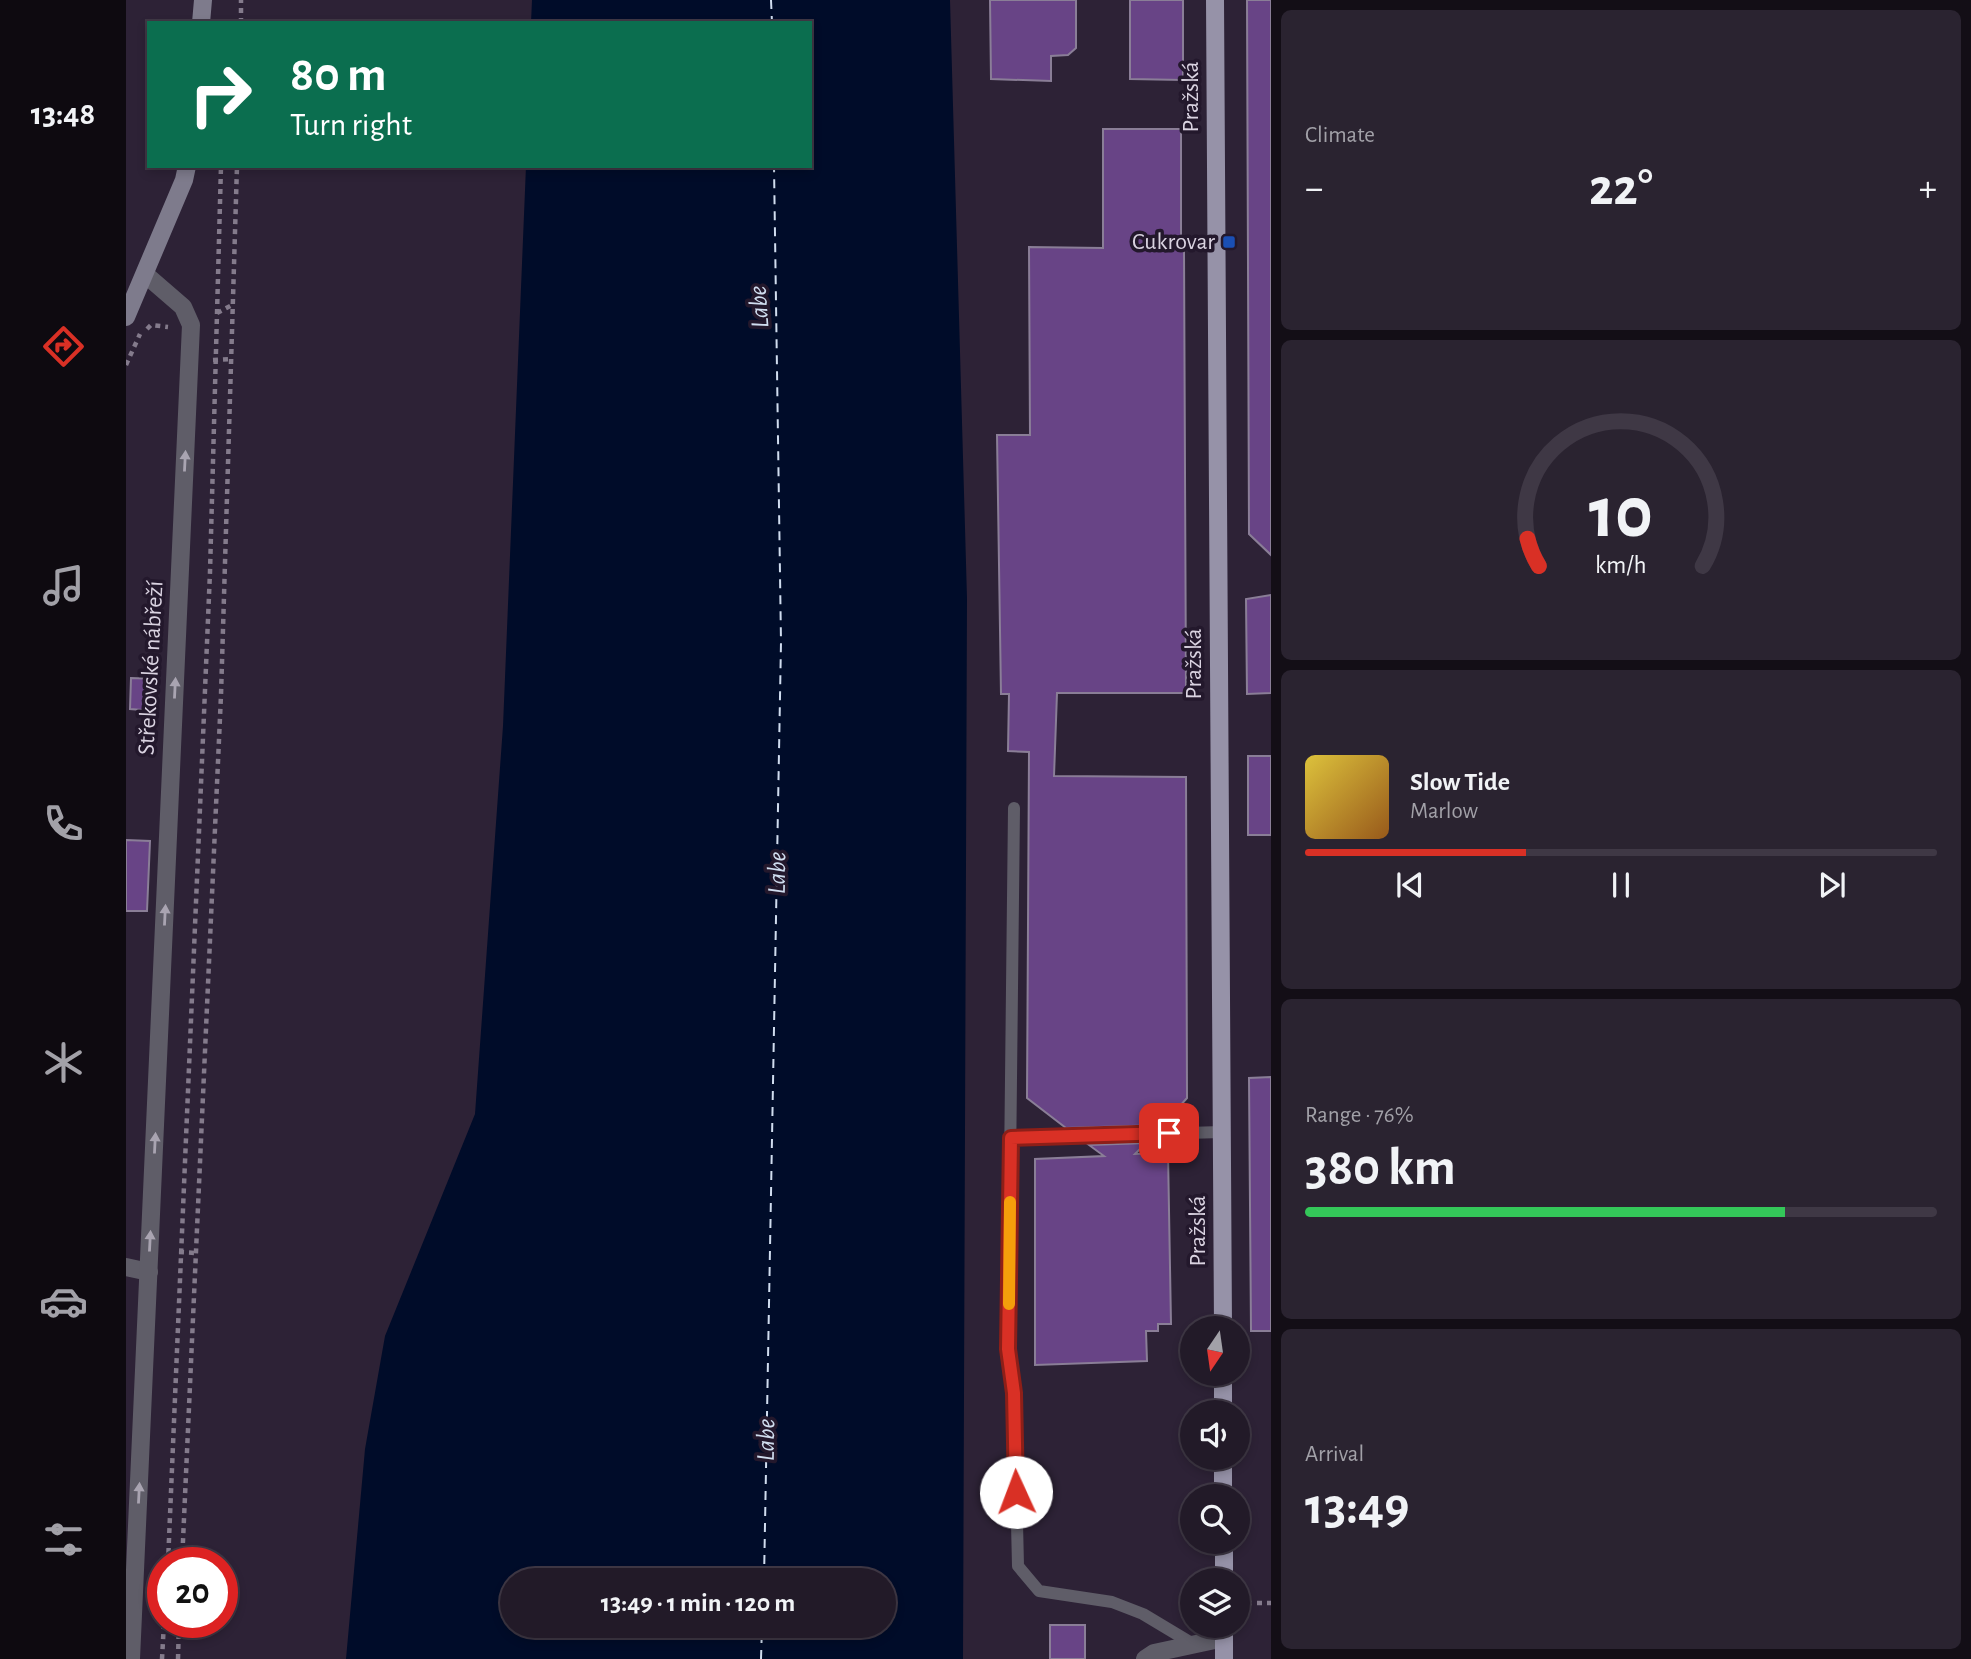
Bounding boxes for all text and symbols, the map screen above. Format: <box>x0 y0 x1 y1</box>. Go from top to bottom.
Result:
icon: right <box>175 49 266 140</box>
text: 80 m <box>290 51 387 100</box>
street label: Pražská <box>1179 61 1203 133</box>
text: 13:48 <box>31 98 95 130</box>
text: Turn right <box>290 109 412 141</box>
text: Climate <box>1305 124 1375 147</box>
text: 22° <box>1589 162 1653 214</box>
text: − <box>1305 170 1323 208</box>
text: + <box>1919 170 1937 208</box>
place label: Cukrovar <box>1132 230 1215 254</box>
marker: Cukrovar <box>1221 234 1237 250</box>
water label: Labe <box>745 285 773 329</box>
icon: directions <box>39 322 88 371</box>
one-way arrow <box>180 449 191 471</box>
text: 10 <box>1589 478 1653 551</box>
text: km/h <box>1595 552 1647 577</box>
icon: music <box>39 561 88 610</box>
street label: Střekovské nábřeží <box>134 580 168 756</box>
street label: Pražská <box>1182 628 1206 700</box>
one-way arrow <box>169 677 180 699</box>
text: Slow Tide <box>1410 769 1510 795</box>
icon: phone <box>39 799 88 848</box>
text: Marlow <box>1410 800 1478 823</box>
water label: Labe <box>764 851 790 895</box>
icon: previous <box>1391 866 1429 904</box>
icon: pause <box>1602 866 1640 904</box>
icon: next <box>1813 866 1851 904</box>
one-way arrow <box>159 904 170 926</box>
icon: climate <box>39 1038 88 1087</box>
pin <box>1139 1103 1199 1163</box>
text: Range · 76% <box>1305 1104 1414 1127</box>
icon: arrive <box>1150 1114 1188 1152</box>
one-way arrow <box>149 1131 160 1153</box>
text: 380 km <box>1305 1142 1456 1194</box>
street label: Pražská <box>1186 1195 1210 1267</box>
one-way arrow <box>145 1230 156 1252</box>
icon: car <box>39 1277 88 1326</box>
north arrow <box>1180 1316 1250 1386</box>
map controls <box>1180 1316 1250 1638</box>
button: sound <box>1180 1400 1250 1470</box>
water label: Labe <box>753 1418 779 1462</box>
text: Arrival <box>1305 1443 1364 1466</box>
position arrow <box>979 1455 1053 1529</box>
text: 13:49 <box>1305 1481 1409 1533</box>
one-way arrow <box>133 1482 144 1504</box>
button: search <box>1180 1484 1250 1554</box>
icon: filters <box>39 1515 88 1564</box>
speed limit sign: 20 <box>147 1547 238 1638</box>
button: layers <box>1180 1568 1250 1638</box>
text: 13:49 · 1 min · 120 m <box>601 1590 795 1616</box>

